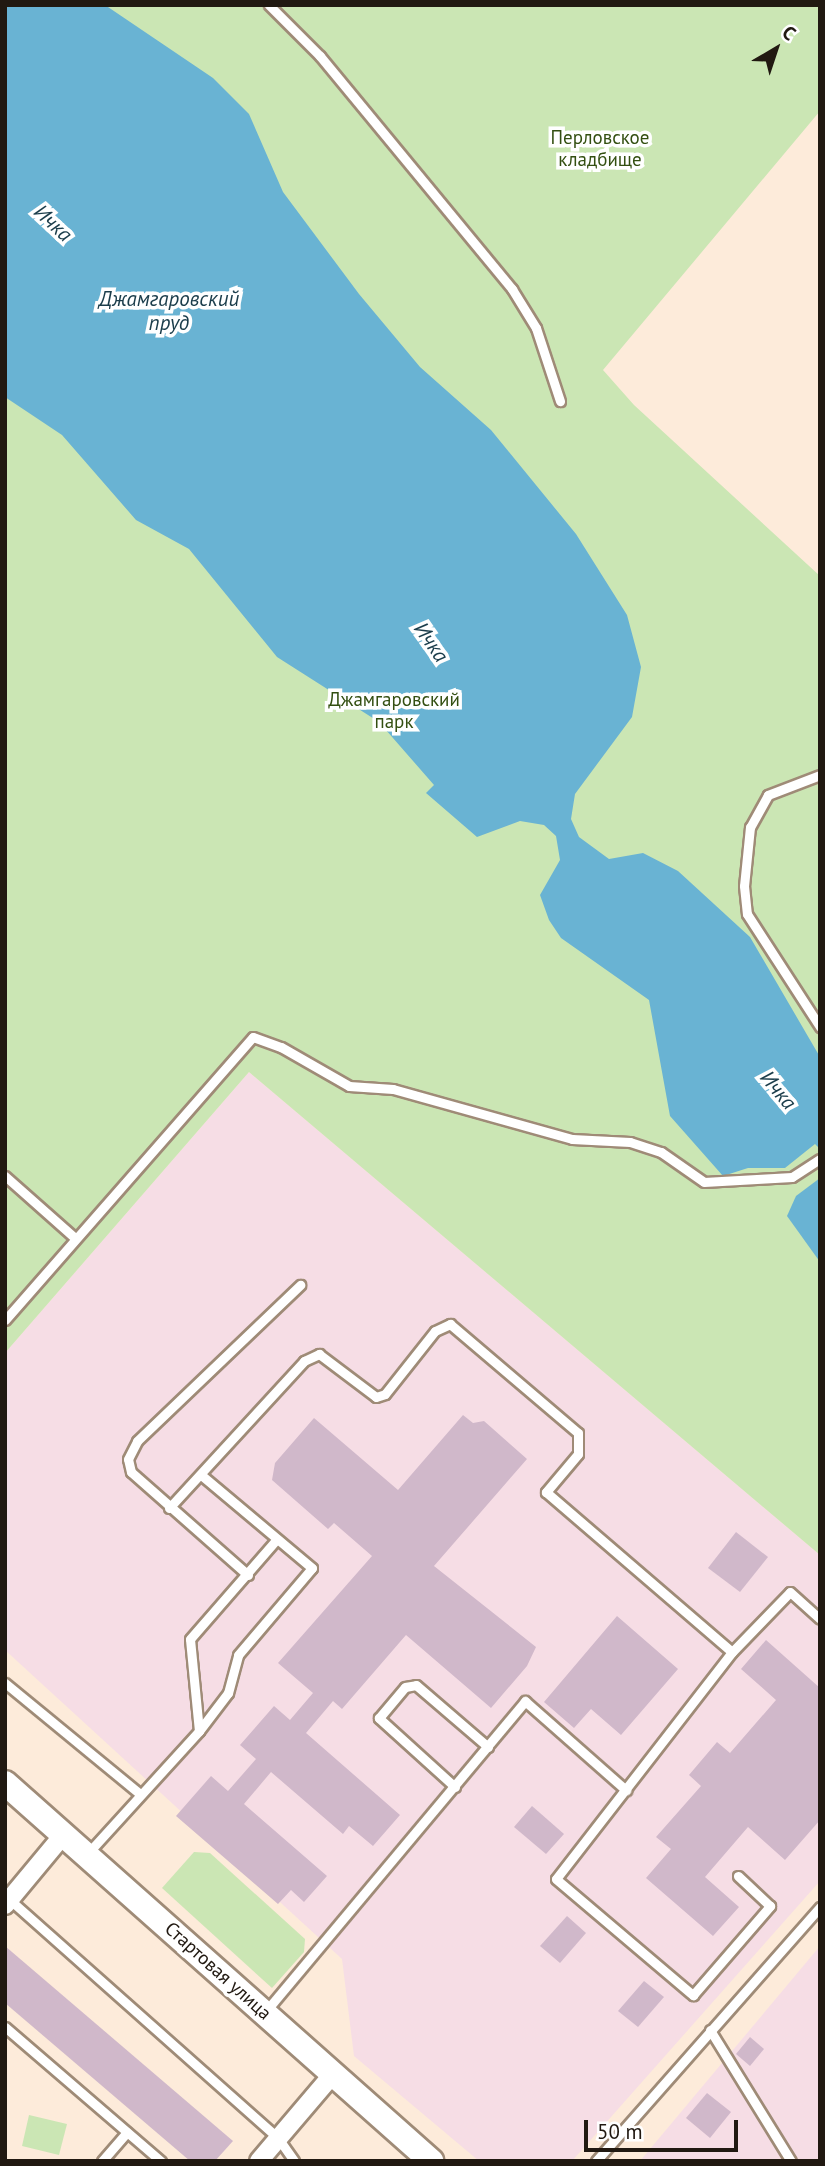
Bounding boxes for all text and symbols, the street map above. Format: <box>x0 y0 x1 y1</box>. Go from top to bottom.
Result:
north arrow <box>741 14 811 84</box>
text: С <box>778 20 801 45</box>
park label: Перловское кладбище <box>551 127 649 171</box>
water label: Ичка <box>29 199 77 247</box>
water label: Джамгаровский пруд <box>99 286 239 336</box>
water label: Ичка <box>408 617 454 667</box>
park label: Джамгаровский парк <box>328 689 460 733</box>
water label: Ичка <box>755 1065 801 1115</box>
street label: Стартовая улица <box>160 1917 276 2025</box>
scale bar <box>587 2106 741 2150</box>
text: 50 m <box>597 2118 643 2145</box>

